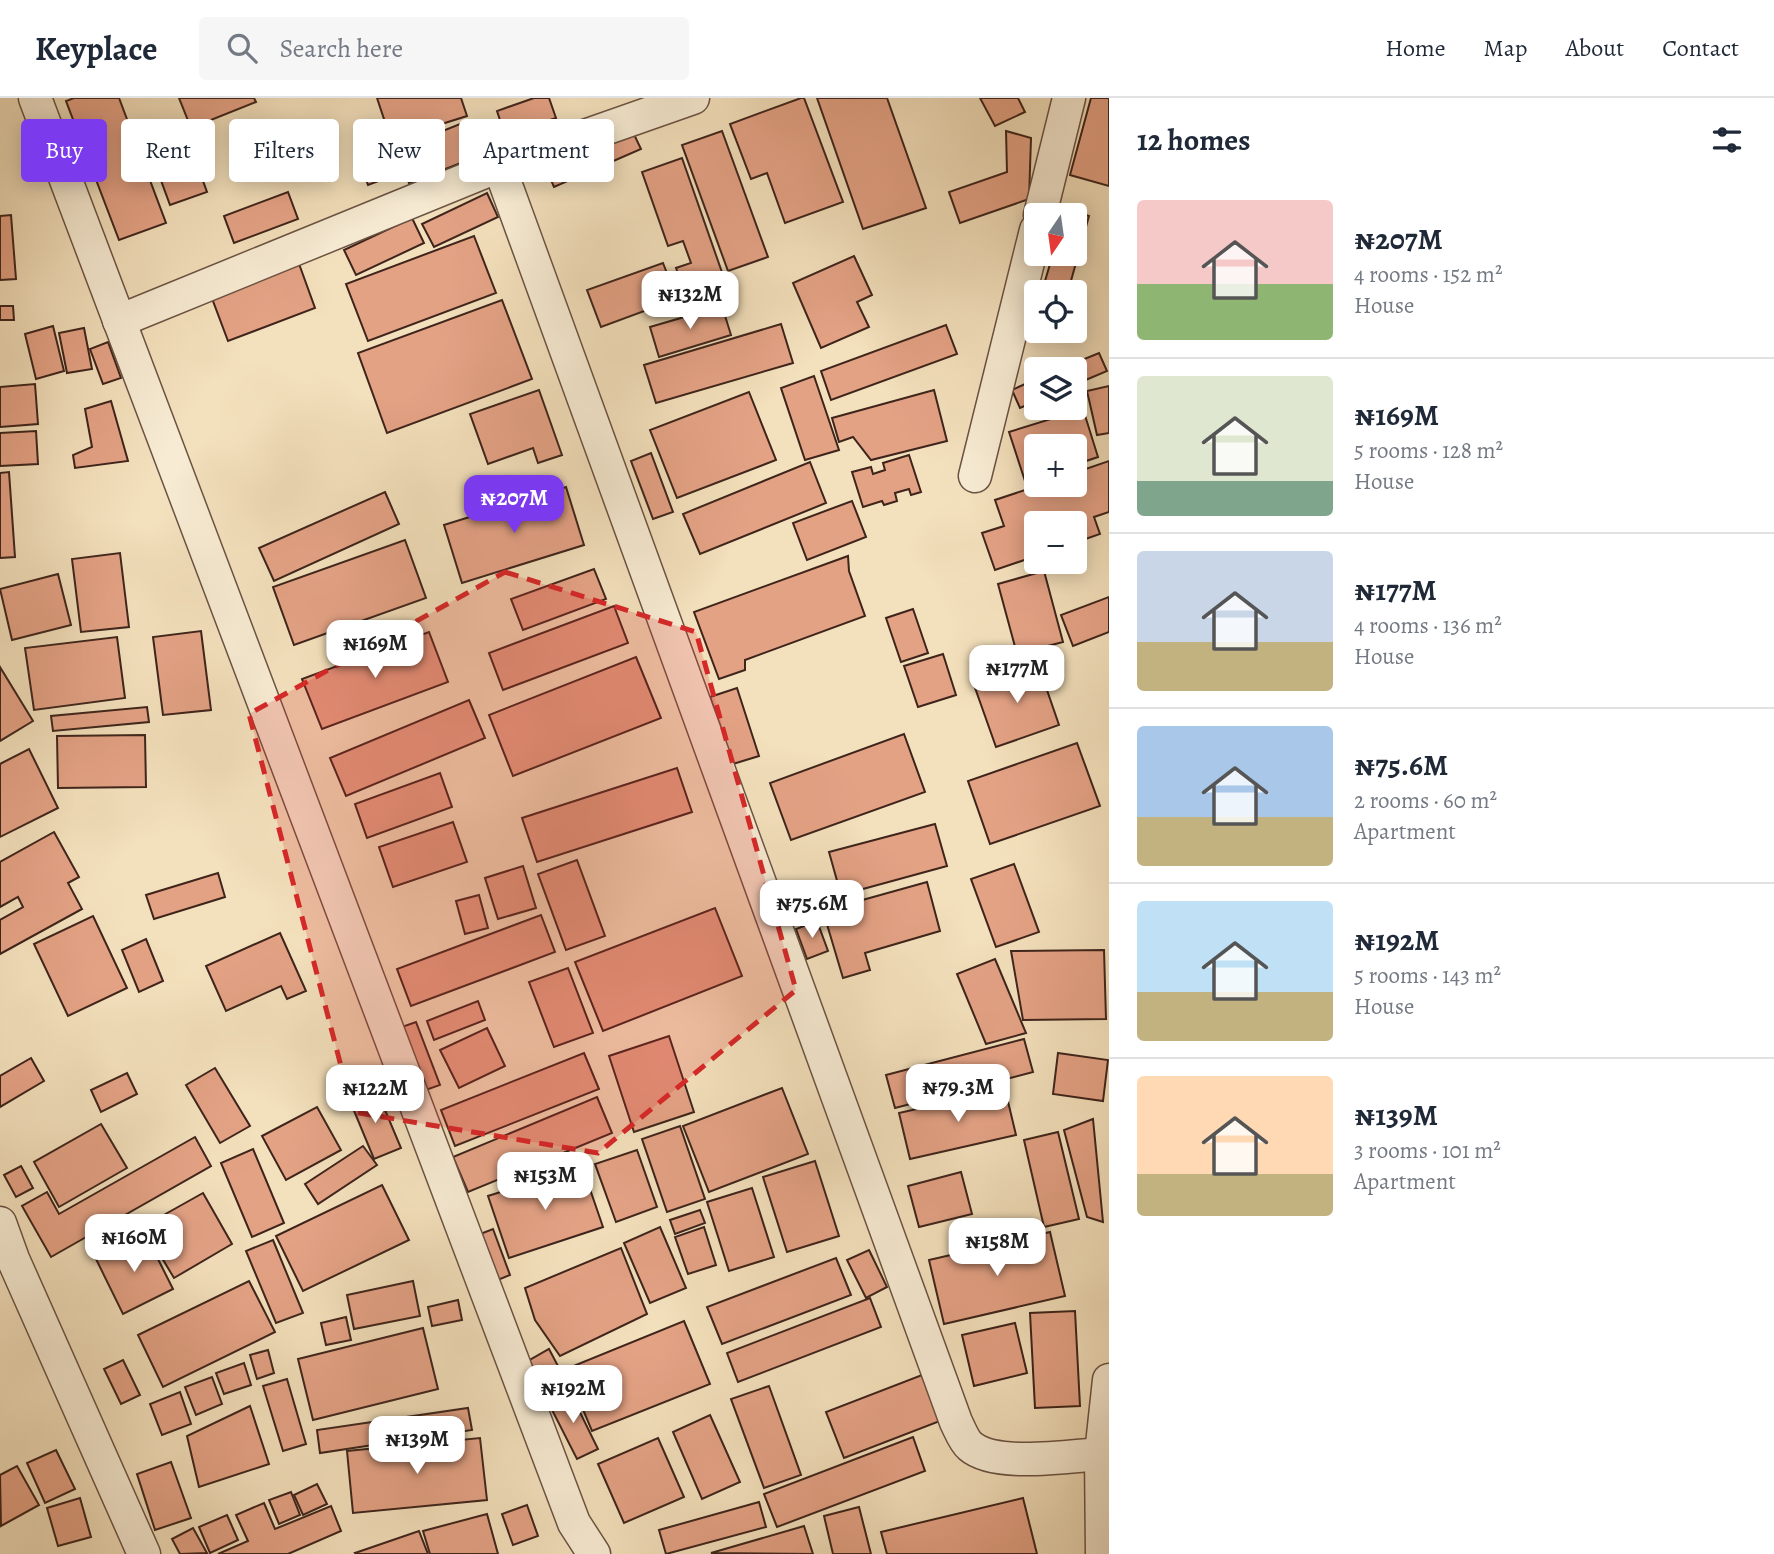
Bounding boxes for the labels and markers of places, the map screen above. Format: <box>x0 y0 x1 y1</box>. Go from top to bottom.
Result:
pin: ₦132M <box>641 272 739 331</box>
pin: ₦207M <box>465 476 563 535</box>
pin: ₦169M <box>326 620 424 680</box>
pin: ₦177M <box>968 646 1066 705</box>
pin: ₦75.6M <box>755 880 869 940</box>
pin: ₦79.3M <box>901 1065 1015 1124</box>
pin: ₦122M <box>326 1066 424 1125</box>
pin: ₦153M <box>496 1152 594 1212</box>
pin: ₦160M <box>85 1214 183 1274</box>
pin: ₦158M <box>948 1218 1046 1278</box>
pin: ₦192M <box>524 1366 622 1425</box>
pin: ₦139M <box>368 1416 466 1476</box>

